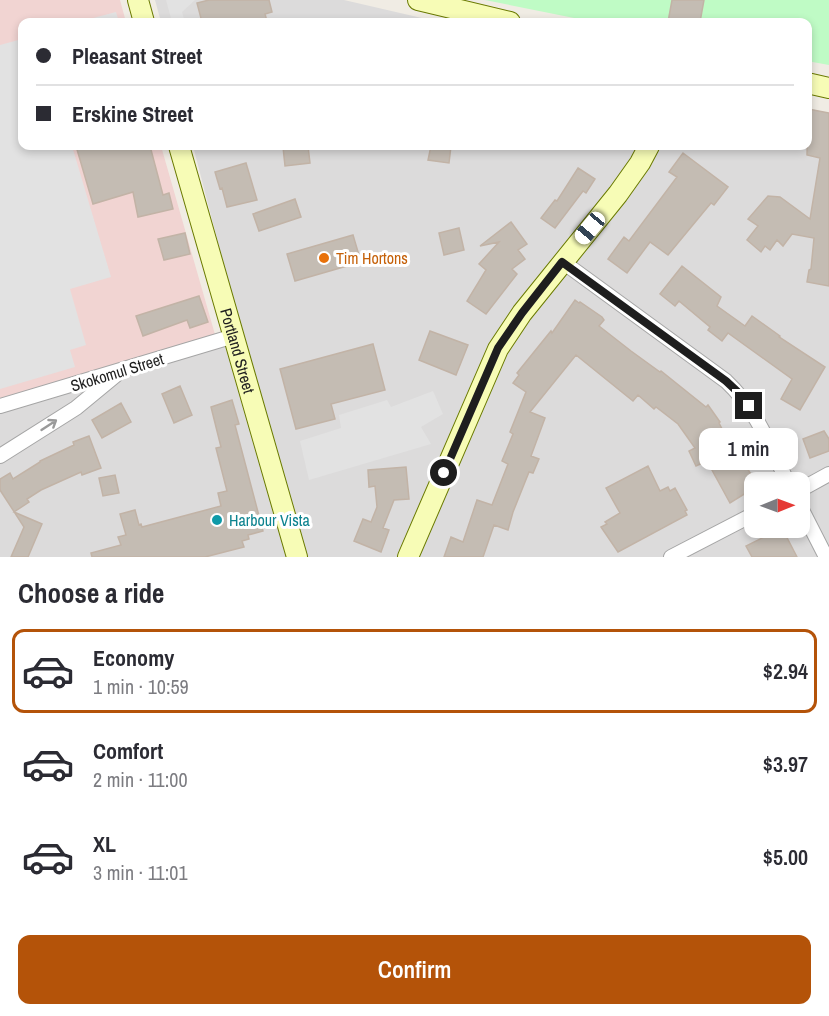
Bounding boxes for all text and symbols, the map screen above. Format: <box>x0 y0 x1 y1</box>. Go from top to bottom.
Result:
text: Pleasant Street <box>72 41 202 71</box>
text: Erskine Street <box>72 99 193 129</box>
car <box>572 208 608 248</box>
place label: Tim Hortons <box>336 247 408 269</box>
marker: Tim Hortons <box>317 251 331 265</box>
street label: Portland Street <box>215 306 261 396</box>
street label: Skokomul Street <box>68 347 167 397</box>
route end <box>735 392 762 419</box>
one-way arrow <box>40 418 57 430</box>
callout: 1 min <box>700 427 798 469</box>
text: 1 min <box>727 435 770 462</box>
route start <box>430 459 457 486</box>
north arrow <box>744 472 810 538</box>
map controls <box>744 472 810 538</box>
place label: Harbour Vista <box>229 509 310 531</box>
marker: Harbour Vista <box>210 513 224 527</box>
text: Choose a ride <box>18 575 164 611</box>
text: Economy <box>93 643 174 673</box>
icon: car <box>21 644 75 698</box>
text: $2.94 <box>763 656 808 686</box>
text: 1 min · 10:59 <box>93 673 189 700</box>
text: Comfort <box>93 736 163 766</box>
icon: car <box>21 737 75 791</box>
text: $3.97 <box>763 749 808 779</box>
text: 2 min · 11:00 <box>93 766 188 793</box>
text: XL <box>93 829 116 859</box>
icon: car <box>21 830 75 884</box>
text: $5.00 <box>763 842 808 872</box>
text: 3 min · 11:01 <box>93 859 188 886</box>
button: Confirm <box>18 935 811 1004</box>

